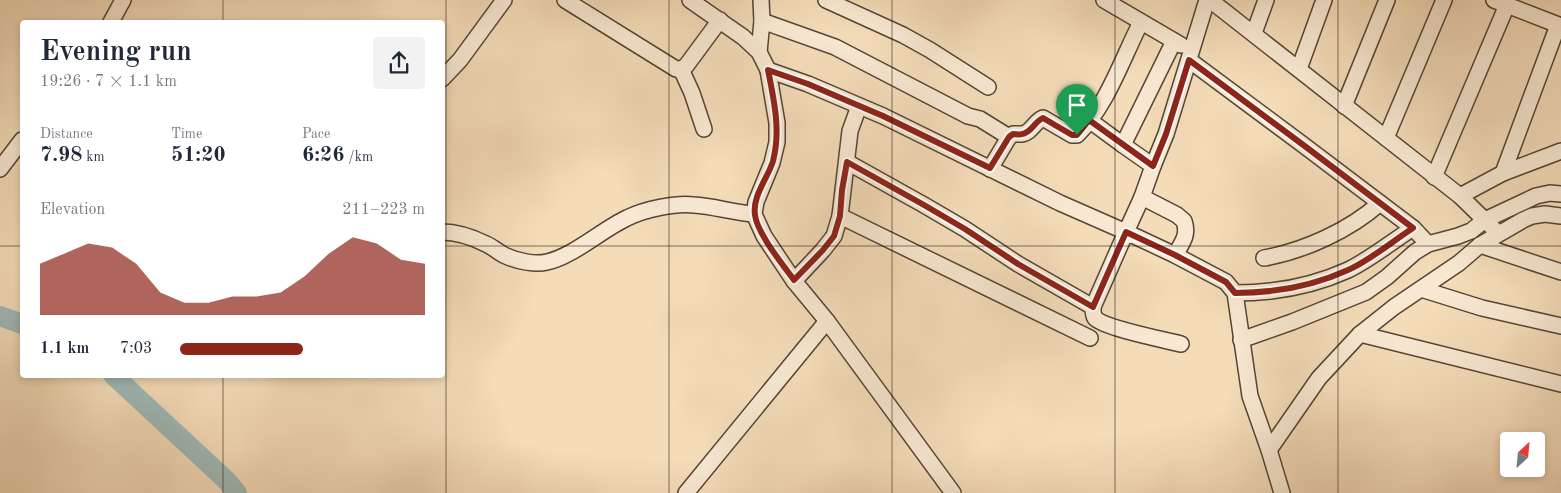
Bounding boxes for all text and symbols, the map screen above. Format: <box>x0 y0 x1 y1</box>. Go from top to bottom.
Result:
button: share <box>373 37 425 89</box>
text: Evening run <box>40 39 192 67</box>
text: 19:26 · 7 × 1.1 km <box>40 74 177 90</box>
pin <box>1056 84 1098 135</box>
icon: arrive <box>1063 91 1091 119</box>
text: Distance <box>40 127 93 141</box>
text: Time <box>171 127 202 141</box>
text: Pace <box>302 127 330 141</box>
text: 7.98 <box>40 145 82 166</box>
text: 51:20 <box>171 145 226 166</box>
text: 6:26 <box>302 145 344 166</box>
text: km <box>82 150 105 164</box>
text: /km <box>344 150 373 164</box>
text: Elevation <box>40 202 105 218</box>
text: 211–223 m <box>342 202 425 218</box>
text: 1.1 km <box>40 341 89 357</box>
text: 7:03 <box>120 341 152 357</box>
north arrow <box>1500 432 1545 478</box>
map controls <box>1500 432 1545 477</box>

